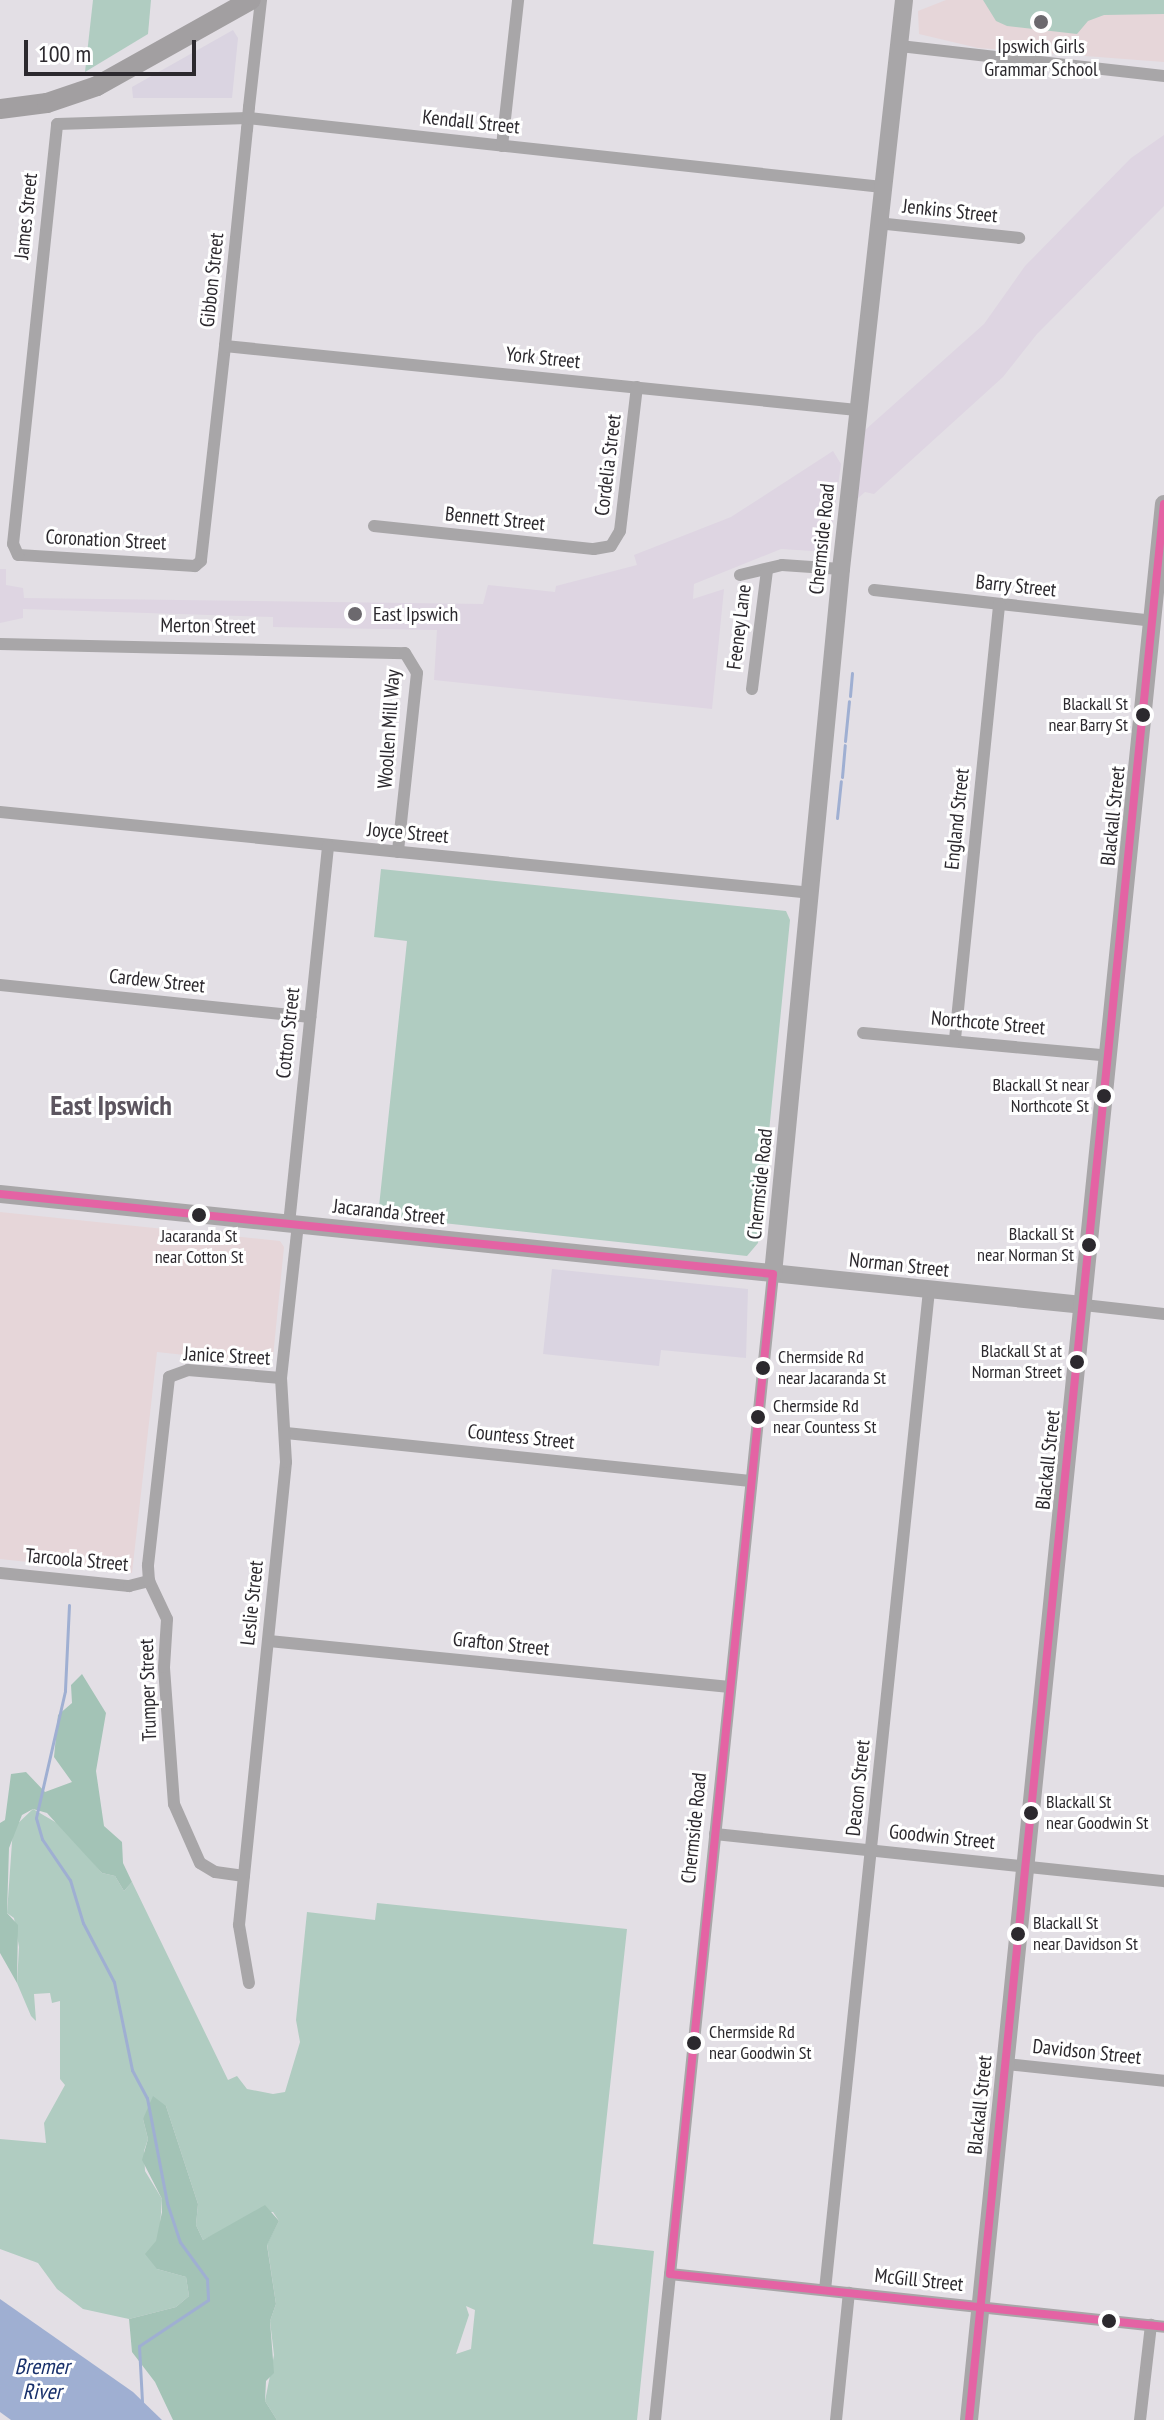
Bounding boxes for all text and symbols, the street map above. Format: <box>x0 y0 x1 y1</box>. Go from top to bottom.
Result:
marker: Ipswich Girls Grammar School <box>1032 13 1050 31</box>
scale bar <box>28 24 200 74</box>
place label: Ipswich Girls Grammar School <box>984 34 1098 81</box>
text: 100 m <box>38 38 91 69</box>
street label: Kendall Street <box>421 105 521 139</box>
street label: James Street <box>10 172 42 260</box>
street label: Jenkins Street <box>901 194 999 228</box>
street label: Gibbon Street <box>195 232 229 328</box>
street label: York Street <box>504 342 582 374</box>
street label: Cordelia Street <box>590 413 626 517</box>
street label: Chermside Road <box>804 483 840 595</box>
street label: Bennett Street <box>444 502 546 536</box>
street label: Coronation Street <box>45 525 167 555</box>
street label: Barry Street <box>974 570 1058 602</box>
street label: Feeney Lane <box>722 583 756 671</box>
place label: East Ipswich <box>373 602 458 626</box>
marker: East Ipswich <box>344 603 366 625</box>
street label: Merton Street <box>160 613 256 639</box>
street label: Woollen Mill Way <box>373 669 405 789</box>
place label: Blackall St near Barry St <box>1048 694 1128 736</box>
marker: Blackall St near Barry St <box>1135 707 1151 723</box>
street label: Blackall Street <box>1096 765 1130 867</box>
street label: England Street <box>940 767 974 871</box>
street label: Joyce Street <box>366 817 450 849</box>
street label: Cardew Street <box>108 964 206 998</box>
street label: Cotton Street <box>271 986 305 1080</box>
street label: Northcote Street <box>930 1006 1046 1040</box>
place label: Blackall St near Northcote St <box>992 1075 1089 1118</box>
district label: East Ipswich <box>50 1088 172 1122</box>
marker: Blackall St near Northcote St <box>1096 1088 1112 1104</box>
street label: Chermside Road <box>742 1128 778 1240</box>
street label: Jacaranda Street <box>332 1194 446 1230</box>
marker: Jacaranda St near Cotton St <box>191 1207 207 1223</box>
place label: Blackall St near Norman St <box>977 1224 1074 1266</box>
place label: Jacaranda St near Cotton St <box>155 1226 243 1268</box>
marker: Blackall St near Norman St <box>1081 1237 1097 1253</box>
street label: Norman Street <box>848 1248 950 1282</box>
place label: Blackall St at Norman Street <box>972 1341 1062 1384</box>
street label: Janice Street <box>183 1342 271 1370</box>
place label: Chermside Rd near Jacaranda St <box>778 1347 886 1390</box>
marker: Blackall St at Norman Street <box>1069 1354 1085 1370</box>
marker: Chermside Rd near Jacaranda St <box>755 1360 771 1376</box>
place label: Chermside Rd near Countess St <box>773 1396 876 1438</box>
marker: Chermside Rd near Countess St <box>750 1409 766 1425</box>
street label: Blackall Street <box>1031 1409 1065 1511</box>
street label: Countess Street <box>466 1419 576 1455</box>
street label: Tarcoola Street <box>25 1544 129 1576</box>
street label: Leslie Street <box>236 1559 268 1647</box>
street label: Grafton Street <box>452 1627 550 1661</box>
street label: Trumper Street <box>134 1638 162 1742</box>
street label: Deacon Street <box>841 1739 875 1837</box>
street label: Chermside Road <box>676 1772 712 1884</box>
place label: Blackall St near Goodwin St <box>1046 1792 1148 1834</box>
marker: Blackall St near Goodwin St <box>1023 1805 1039 1821</box>
street label: Goodwin Street <box>888 1820 996 1854</box>
place label: Blackall St near Davidson St <box>1033 1913 1138 1956</box>
marker: Blackall St near Davidson St <box>1010 1926 1026 1942</box>
place label: Chermside Rd near Goodwin St <box>709 2022 811 2064</box>
street label: Davidson Street <box>1032 2034 1142 2070</box>
marker: Chermside Rd near Goodwin St <box>686 2035 702 2051</box>
street label: Blackall Street <box>963 2054 997 2156</box>
street label: McGill Street <box>873 2263 965 2297</box>
unlabelled marker <box>1101 2313 1117 2329</box>
water label: Bremer River <box>15 2353 69 2404</box>

